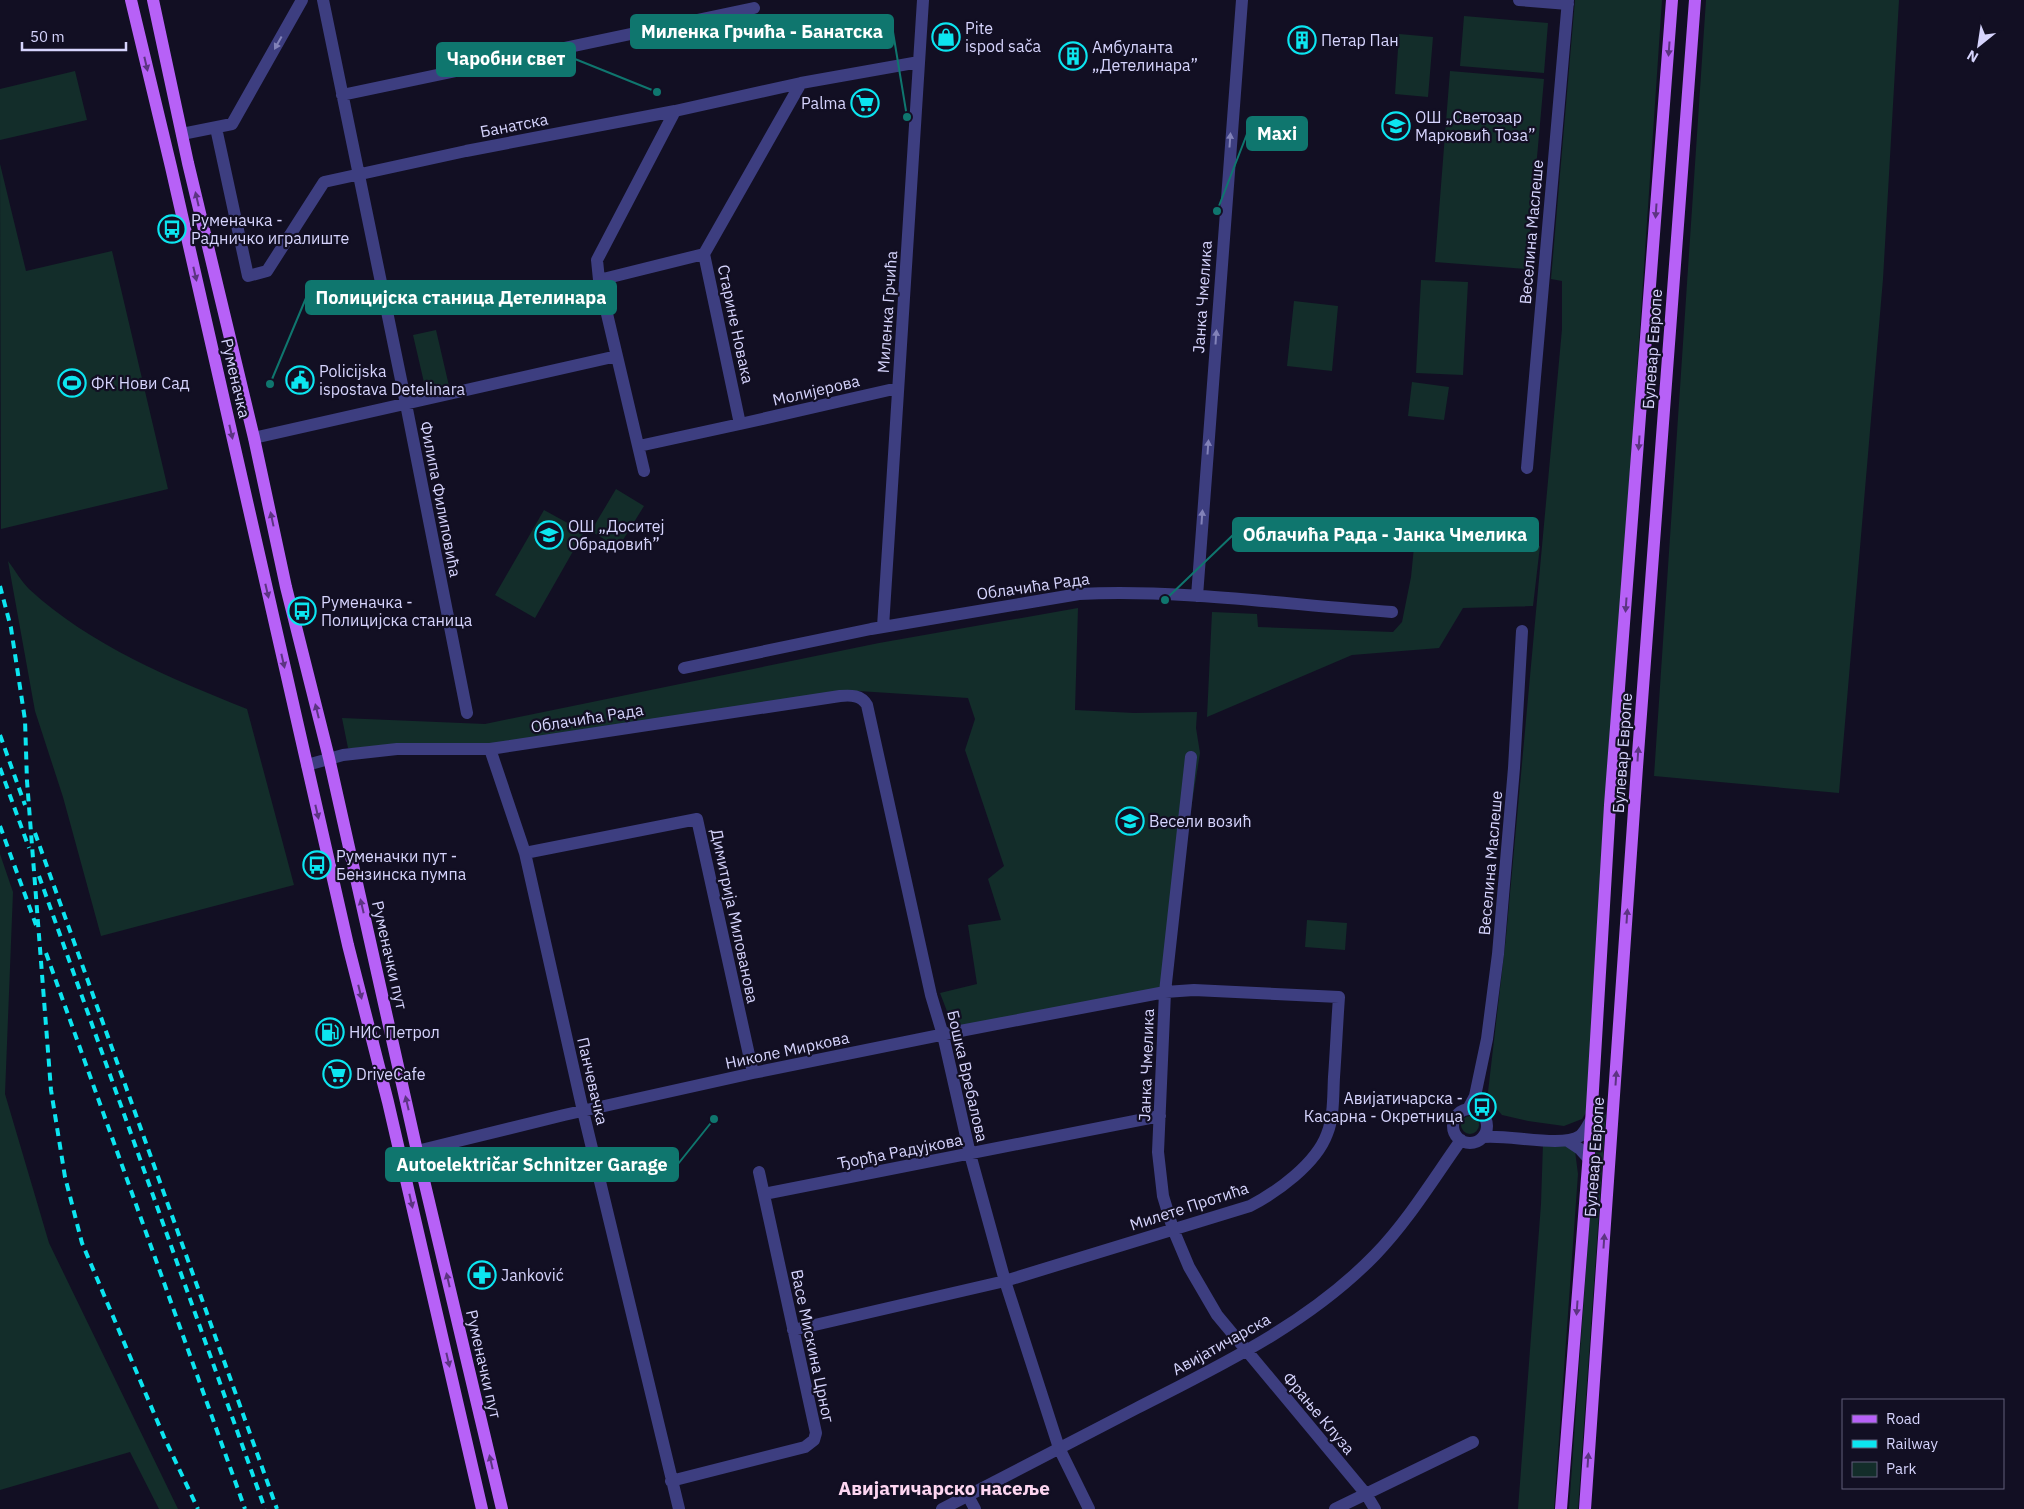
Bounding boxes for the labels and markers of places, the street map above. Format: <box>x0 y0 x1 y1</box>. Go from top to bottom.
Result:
callout: Миленка Грчића - Банатска <box>631 15 893 48</box>
place label: Pite ispod sača <box>965 18 1041 56</box>
shop icon: Pite ispod sača <box>931 22 961 52</box>
building icon: Петар Пан <box>1287 25 1317 55</box>
place label: Петар Пан <box>1321 30 1399 50</box>
place label: Амбуланта „Детелинара” <box>1092 37 1198 75</box>
building icon: Амбуланта „Детелинара” <box>1058 41 1088 71</box>
callout: Чаробни свет <box>437 43 575 76</box>
supermarket icon: Palma <box>850 88 880 118</box>
place label: Palma <box>801 93 846 113</box>
place label: ОШ „Светозар Марковић Тоза” <box>1415 107 1536 145</box>
school or university icon: ОШ „Светозар Марковић Тоза” <box>1381 111 1411 141</box>
callout: Maxi <box>1247 117 1307 150</box>
place label: Руменачка - Радничко игралиште <box>191 210 350 248</box>
bus stop icon: Руменачка - Радничко игралиште <box>157 214 187 244</box>
callout: Полицијска станица Детелинара <box>306 281 616 314</box>
place label: Policijska ispostava Detelinara <box>319 361 465 399</box>
public building icon: Policijska ispostava Detelinara <box>285 365 315 395</box>
sports icon: ФК Нови Сад <box>57 368 87 398</box>
place label: ФК Нови Сад <box>91 373 190 393</box>
place label: ОШ „Доситеј Обрадовић” <box>568 516 665 554</box>
callout: Облачића Рада - Јанка Чмелика <box>1233 518 1538 551</box>
school or university icon: ОШ „Доситеј Обрадовић” <box>534 520 564 550</box>
place label: Руменачка - Полицијска станица <box>321 592 473 630</box>
bus stop icon: Руменачка - Полицијска станица <box>287 596 317 626</box>
school or university icon: Весели возић <box>1115 806 1145 836</box>
place label: Весели возић <box>1149 811 1251 831</box>
place label: Руменачки пут - Бензинска пумпа <box>336 846 467 884</box>
bus stop icon: Руменачки пут - Бензинска пумпа <box>302 850 332 880</box>
fuel station icon: НИС Петрол <box>315 1017 345 1047</box>
place label: НИС Петрол <box>349 1022 440 1042</box>
supermarket icon: DriveCafe <box>322 1059 352 1089</box>
place label: DriveCafe <box>356 1064 426 1084</box>
place label: Авијатичарска - Касарна - Окретница <box>1304 1088 1463 1126</box>
bus stop icon: Авијатичарска - Касарна - Окретница <box>1467 1092 1497 1122</box>
callout: Autoelektričar Schnitzer Garage <box>386 1148 678 1181</box>
pharmacy icon: Janković <box>467 1260 497 1290</box>
place label: Janković <box>501 1265 564 1285</box>

